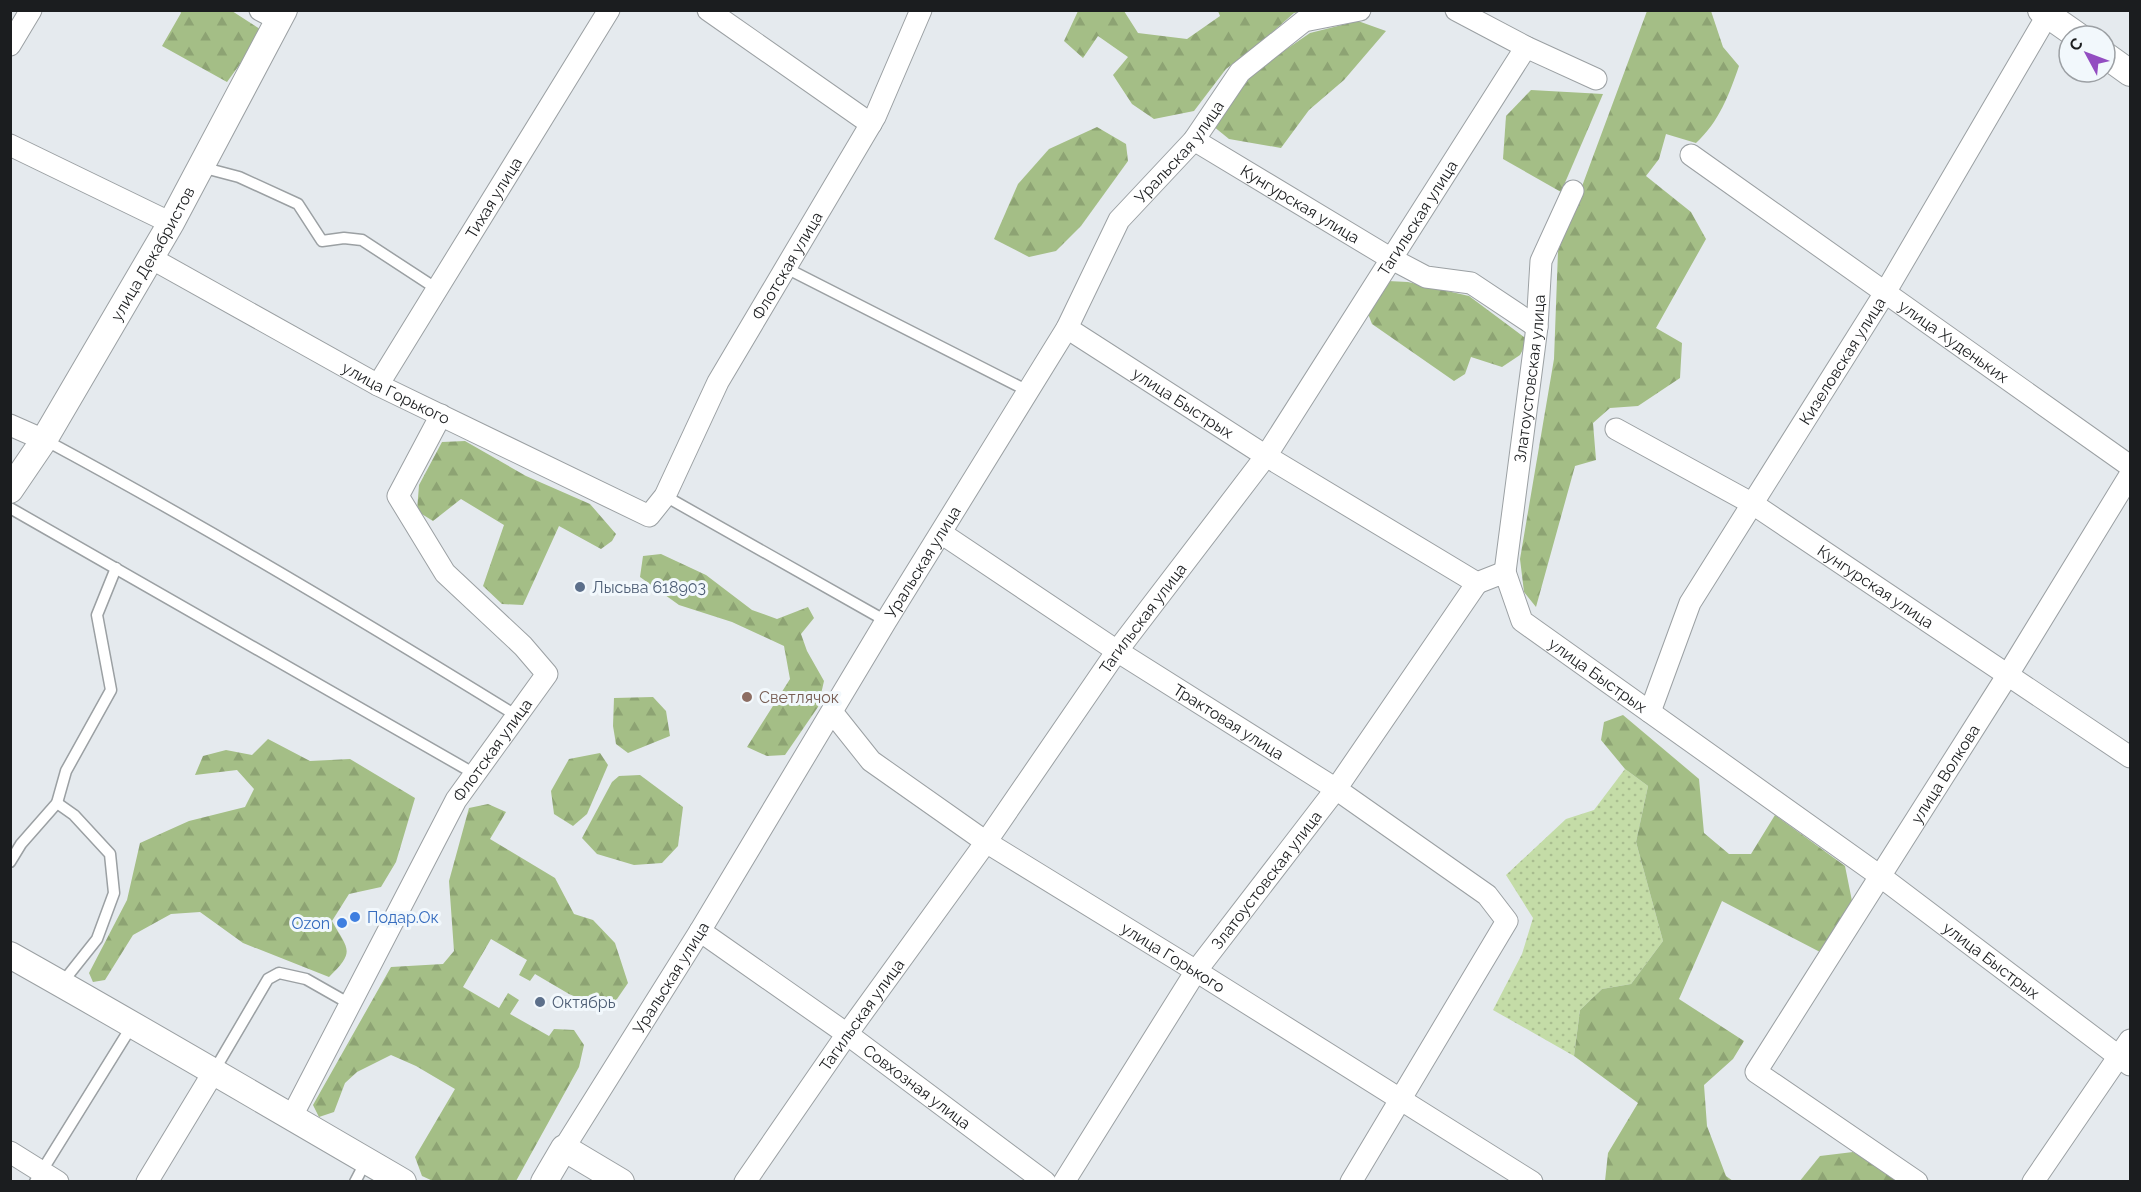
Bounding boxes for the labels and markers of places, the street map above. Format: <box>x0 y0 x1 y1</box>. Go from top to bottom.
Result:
place label: Лысьва 618903 <box>592 578 706 597</box>
marker: Лысьва 618903 <box>573 580 587 594</box>
place label: Светлячок <box>759 688 839 707</box>
marker: Светлячок <box>740 690 754 704</box>
place label: Подар.Ок <box>367 908 439 927</box>
marker: Подар.Ок <box>348 910 362 924</box>
place label: Ozon <box>291 914 330 933</box>
marker: Ozon <box>335 916 349 930</box>
place label: Октябрь <box>552 993 616 1012</box>
marker: Октябрь <box>533 995 547 1009</box>

